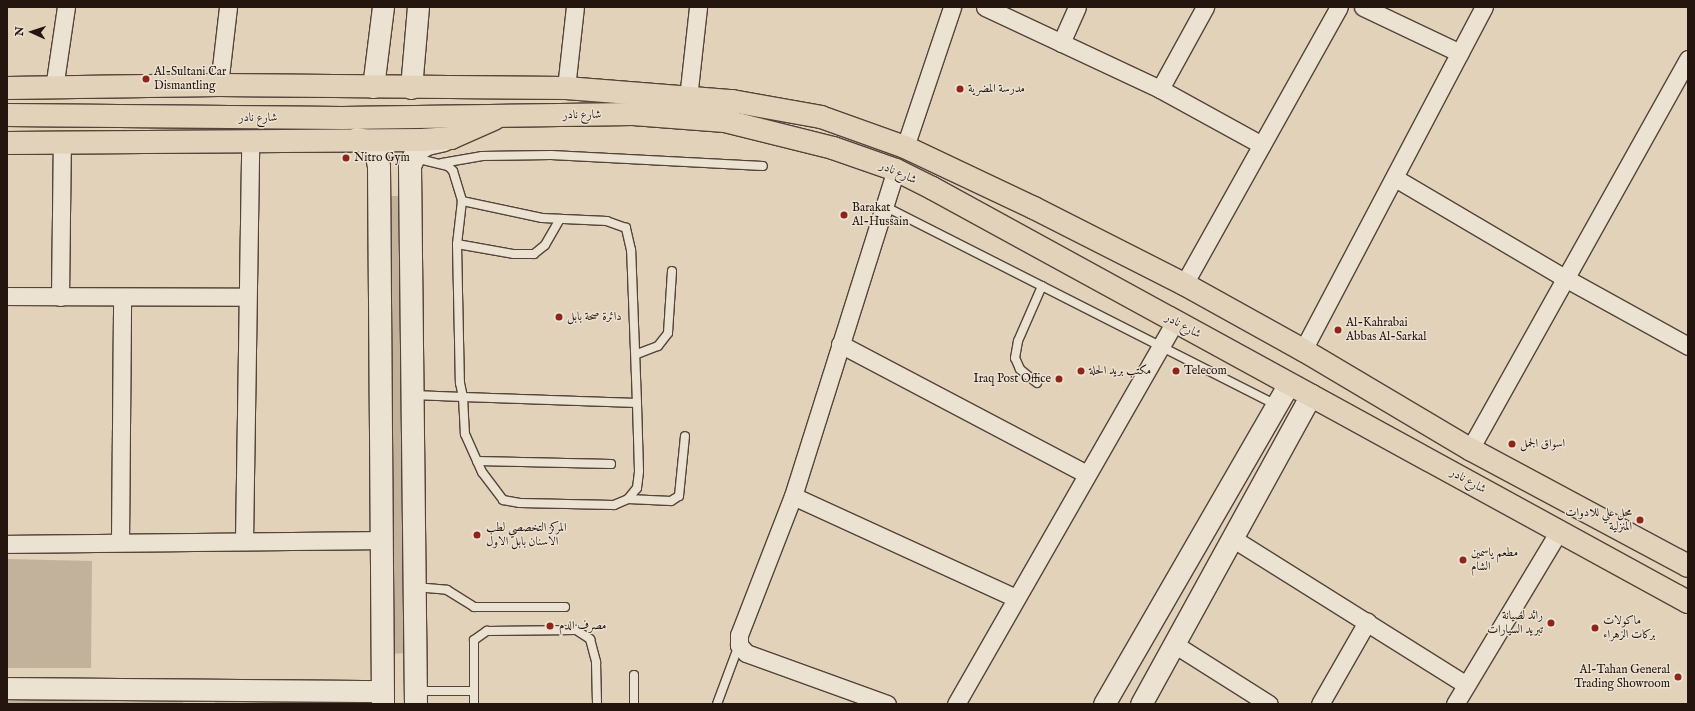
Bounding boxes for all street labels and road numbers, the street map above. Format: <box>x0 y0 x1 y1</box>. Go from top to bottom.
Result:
street label: شارع نادر <box>563 107 601 123</box>
street label: شارع نادر <box>239 111 277 125</box>
street label: شارع نادر <box>877 159 919 187</box>
street label: شارع نادر <box>1163 310 1203 342</box>
street label: شارع نادر <box>1448 465 1488 497</box>

